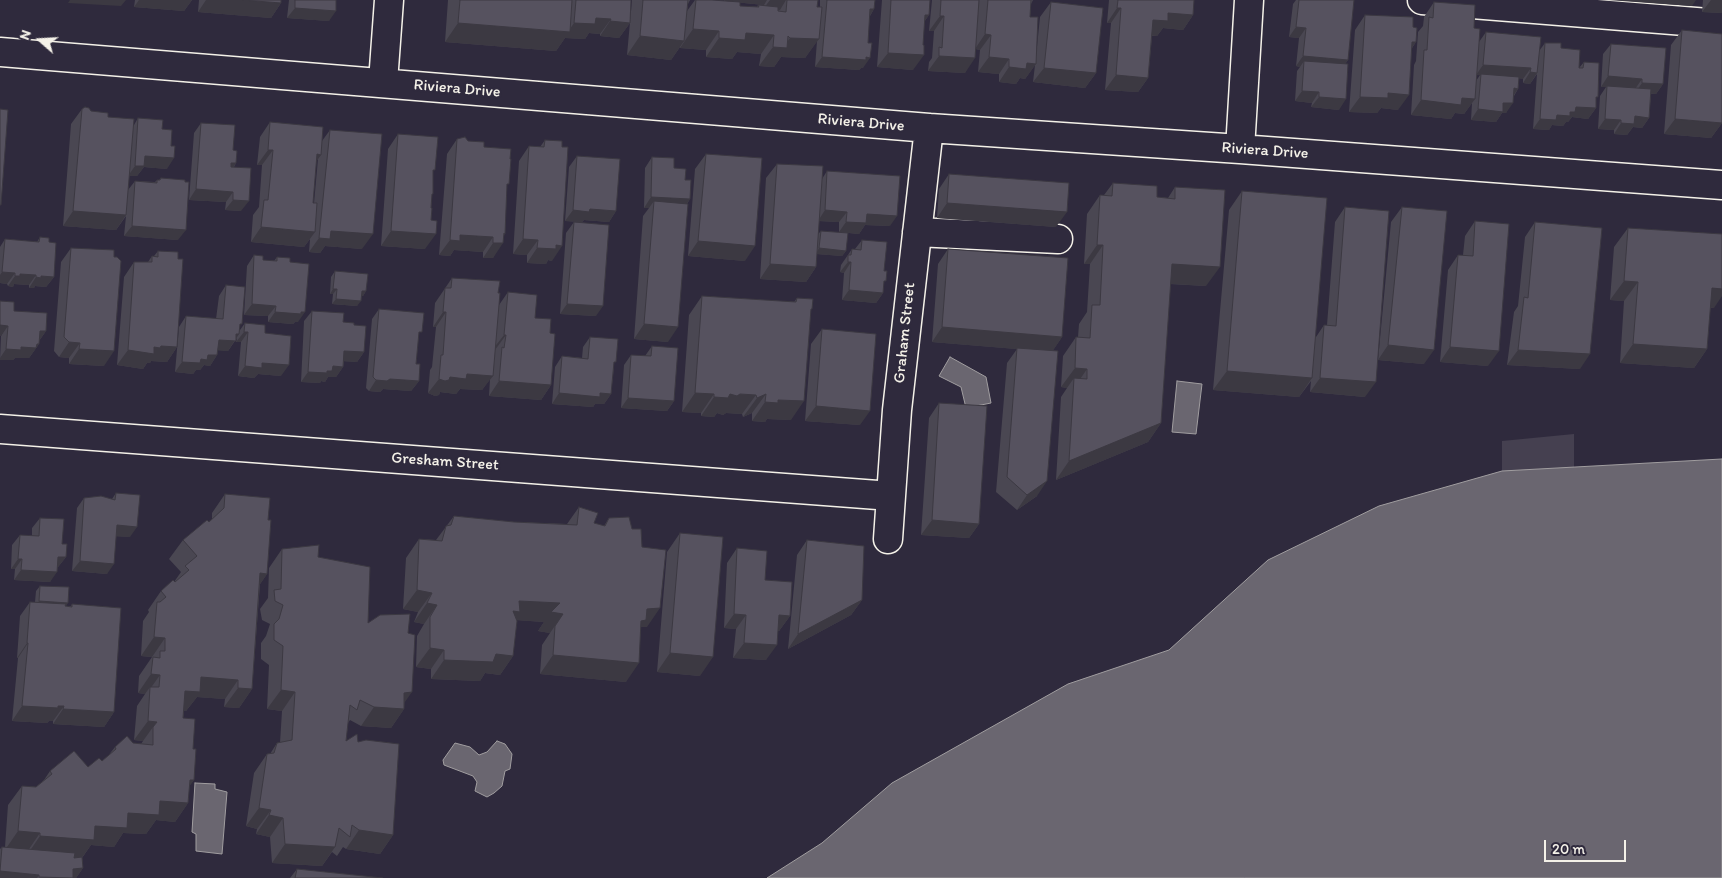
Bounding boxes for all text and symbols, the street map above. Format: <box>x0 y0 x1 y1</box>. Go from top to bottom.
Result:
north arrow <box>15 15 65 65</box>
text: N <box>16 28 35 42</box>
street label: Riviera Drive <box>413 76 501 102</box>
street label: Riviera Drive <box>817 110 905 136</box>
street label: Riviera Drive <box>1221 138 1309 164</box>
street label: Graham Street <box>890 282 920 384</box>
street label: Gresham Street <box>391 449 499 475</box>
scale bar <box>1547 830 1630 862</box>
text: 20 m <box>1552 840 1585 858</box>

